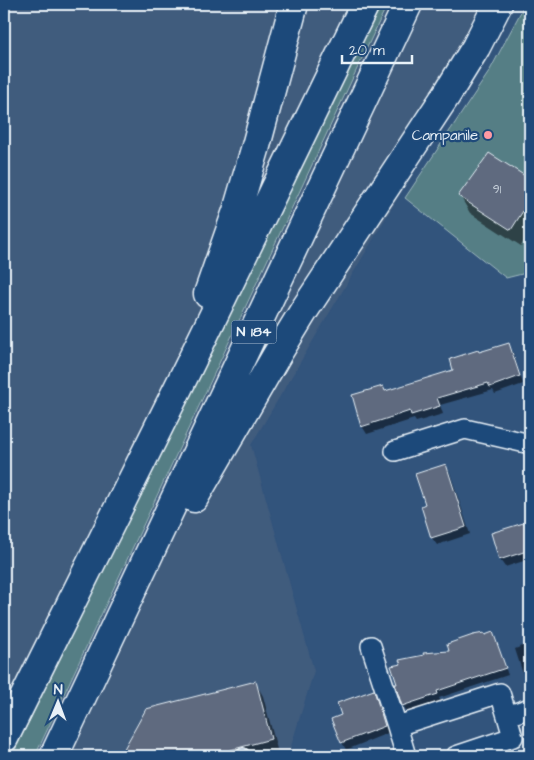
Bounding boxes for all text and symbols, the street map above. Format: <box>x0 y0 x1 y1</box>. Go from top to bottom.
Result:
scale bar <box>342 32 412 64</box>
text: 20 m <box>349 40 385 61</box>
place label: Campanile <box>412 125 478 146</box>
marker: Campanile <box>482 129 494 141</box>
house number: 91 <box>493 181 502 198</box>
road number: N 184 <box>232 321 276 344</box>
north arrow <box>32 678 82 728</box>
text: N <box>54 680 63 700</box>

